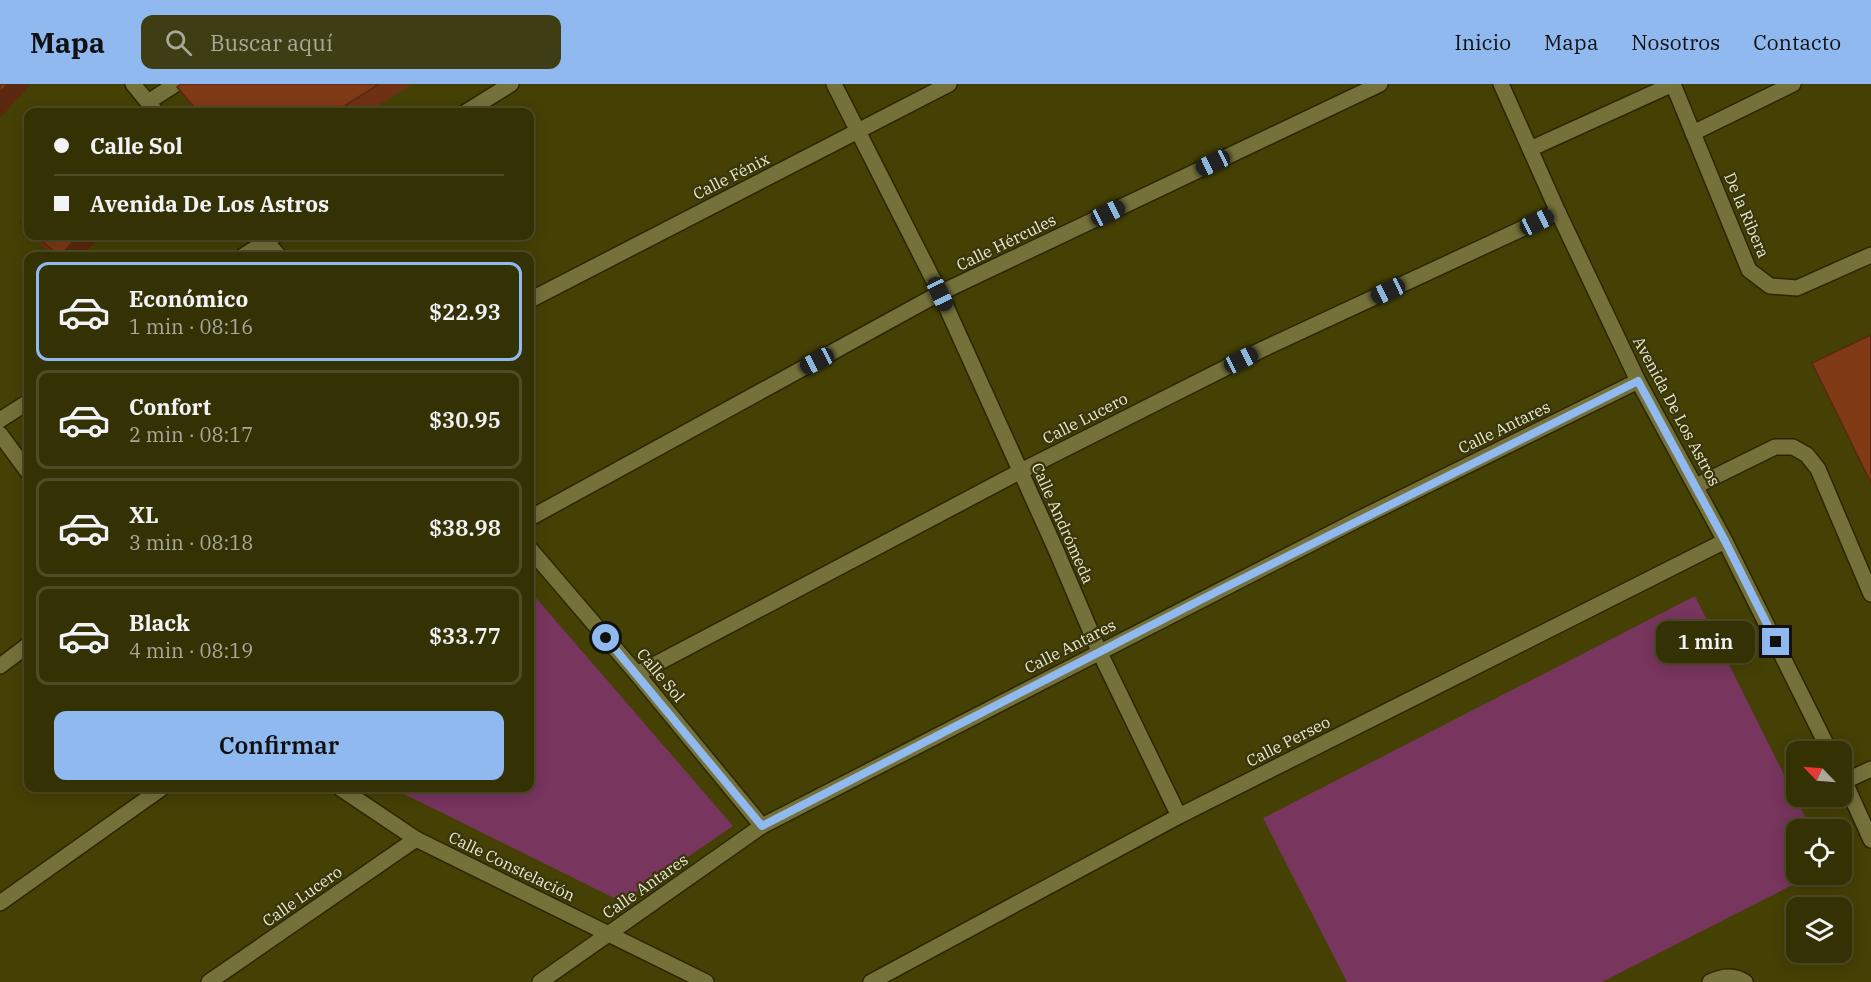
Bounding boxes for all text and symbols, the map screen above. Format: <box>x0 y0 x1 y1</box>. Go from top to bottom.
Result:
search box <box>141 15 561 69</box>
text: Mapa <box>30 24 105 61</box>
icon: search <box>162 26 195 59</box>
text: Buscar aquí <box>210 28 333 57</box>
text: Inicio <box>1454 28 1511 56</box>
text: Mapa <box>1544 28 1598 56</box>
text: Nosotros <box>1631 28 1720 56</box>
text: Contacto <box>1753 28 1841 56</box>
text: Calle Sol <box>90 131 183 160</box>
car <box>1193 147 1233 179</box>
street label: Calle Fénix <box>689 148 773 204</box>
street label: De la Ribera <box>1720 169 1774 261</box>
text: Avenida De Los Astros <box>90 189 329 218</box>
car <box>1088 197 1128 229</box>
car <box>1517 206 1557 238</box>
street label: Calle Hércules <box>953 209 1059 275</box>
car <box>924 274 956 314</box>
car <box>1368 275 1408 307</box>
text: Económico <box>129 284 248 313</box>
icon: car <box>57 285 111 339</box>
text: $22.93 <box>429 297 501 326</box>
text: 1 min · 08:16 <box>129 313 253 340</box>
street label: Avenida De Los Astros <box>1629 333 1725 489</box>
car <box>1221 344 1261 376</box>
car <box>797 345 837 377</box>
street label: Calle Lucero <box>1039 388 1131 448</box>
text: Confort <box>129 392 211 421</box>
icon: car <box>57 393 111 447</box>
street label: Calle Antares <box>1455 396 1553 458</box>
text: $30.95 <box>429 405 501 434</box>
text: 2 min · 08:17 <box>129 421 253 448</box>
street label: Calle Andrómeda <box>1027 459 1099 587</box>
text: XL <box>129 500 159 529</box>
icon: car <box>57 501 111 555</box>
text: $38.98 <box>429 513 501 542</box>
text: 3 min · 08:18 <box>129 529 253 556</box>
text: Black <box>129 608 190 637</box>
icon: car <box>57 609 111 663</box>
street label: Calle Antares <box>1021 614 1119 678</box>
text: $33.77 <box>429 621 501 650</box>
callout: 1 min <box>1656 621 1755 663</box>
route start <box>592 624 619 651</box>
text: 1 min <box>1678 628 1733 655</box>
route end <box>1762 628 1789 655</box>
text: 4 min · 08:19 <box>129 637 253 664</box>
street label: Calle Sol <box>633 644 689 706</box>
button: Confirmar <box>54 711 504 780</box>
street label: Calle Perseo <box>1243 711 1333 771</box>
north arrow <box>1786 741 1852 807</box>
map controls <box>1786 741 1852 963</box>
button: locate <box>1786 819 1852 885</box>
street label: Calle Constelación <box>445 827 579 905</box>
street label: Calle Antares <box>598 849 692 923</box>
street label: Calle Lucero <box>258 861 346 931</box>
button: layers <box>1786 897 1852 963</box>

